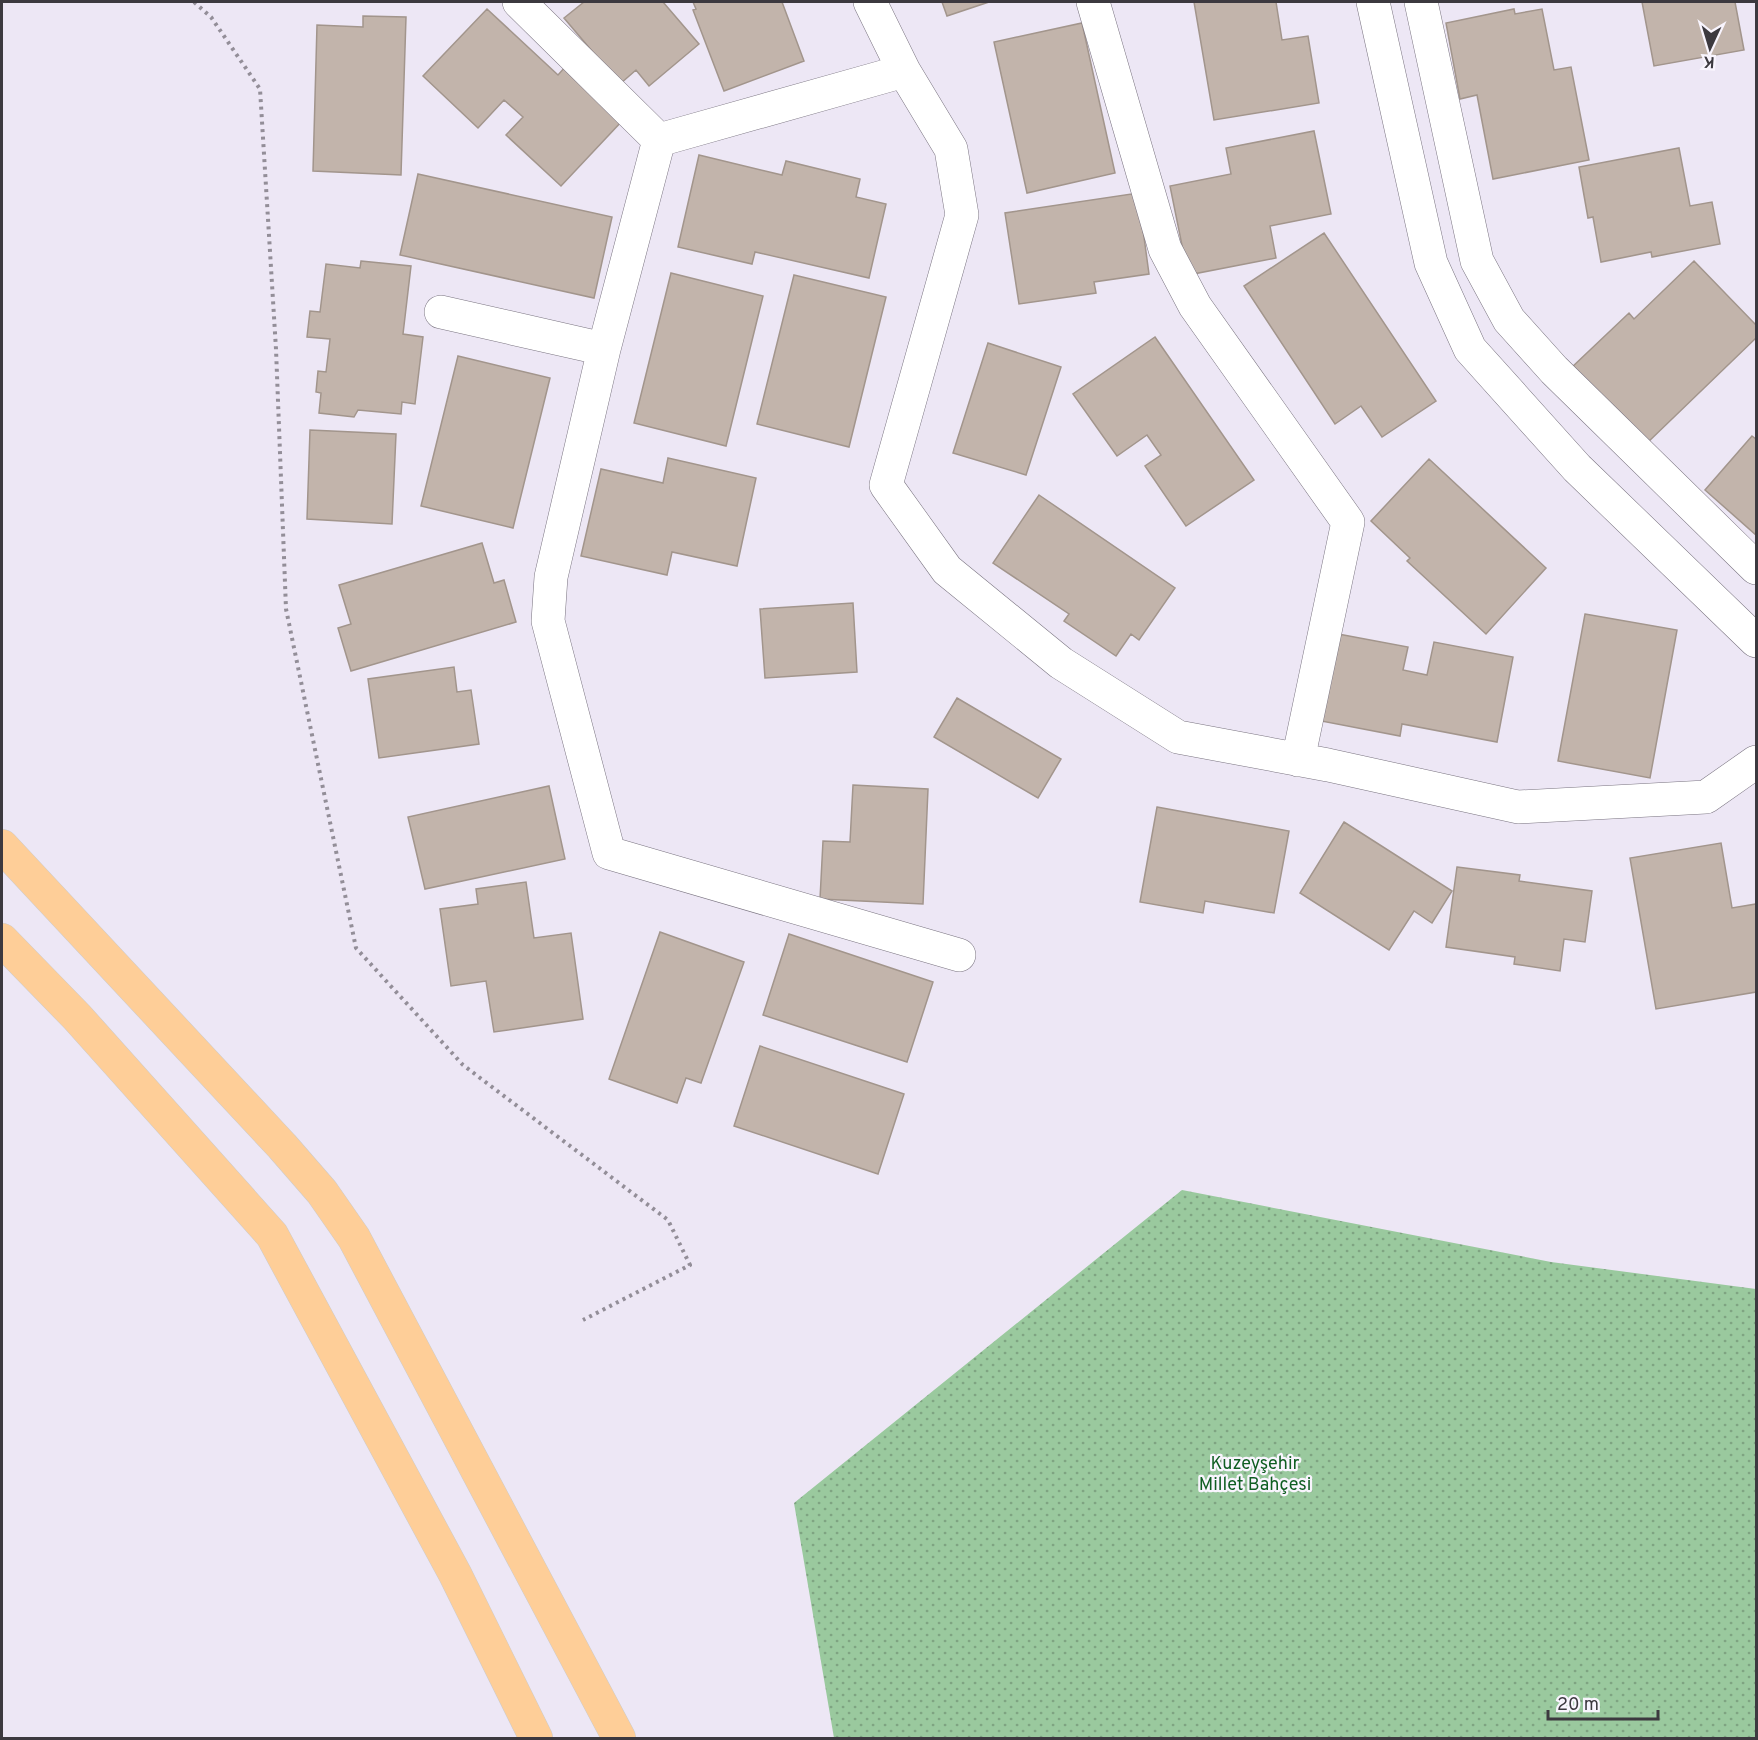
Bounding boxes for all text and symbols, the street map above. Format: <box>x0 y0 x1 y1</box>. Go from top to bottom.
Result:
north arrow <box>1680 18 1740 78</box>
text: K <box>1703 51 1715 71</box>
park label: Kuzeyşehir Millet Bahçesi <box>1199 1453 1311 1497</box>
scale bar <box>1548 1683 1658 1721</box>
text: 20 m <box>1557 1694 1599 1717</box>

